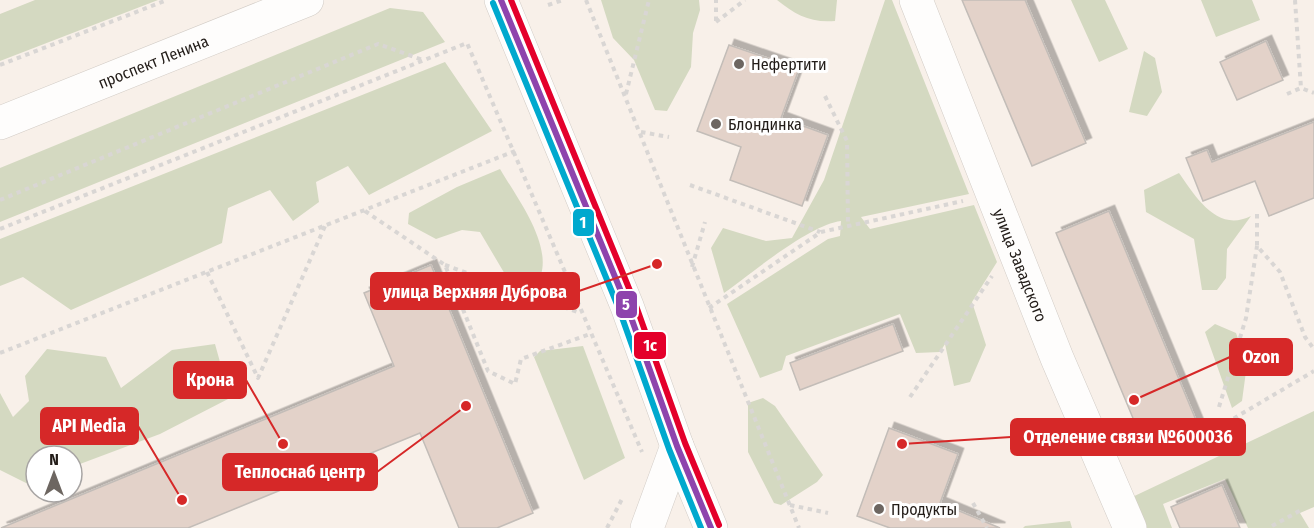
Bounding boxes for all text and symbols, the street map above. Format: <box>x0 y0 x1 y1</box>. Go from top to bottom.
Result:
street label: проспект Ленина <box>95 31 211 92</box>
place label: Нефертити <box>751 55 827 74</box>
marker: Нефертити <box>732 57 746 71</box>
place label: Блондинка <box>728 115 802 134</box>
marker: Блондинка <box>709 117 723 131</box>
street label: улица Завадского <box>990 206 1051 324</box>
line badge: 1 <box>572 208 595 237</box>
text: 1 <box>580 213 586 232</box>
callout: улица Верхняя Дуброва <box>371 273 579 309</box>
text: улица Верхняя Дуброва <box>382 281 567 303</box>
line badge: 5 <box>615 290 638 319</box>
text: 5 <box>622 295 630 314</box>
line badge: 1с <box>633 331 667 360</box>
text: 1с <box>643 336 657 355</box>
callout: Ozon <box>1230 339 1292 375</box>
text: Ozon <box>1242 346 1280 368</box>
callout: Крона <box>174 362 246 398</box>
text: Крона <box>186 369 234 391</box>
callout: API Media <box>41 408 138 444</box>
text: API Media <box>51 415 126 437</box>
callout: Отделение связи №600036 <box>1011 419 1245 455</box>
text: Отделение связи №600036 <box>1023 426 1233 448</box>
north arrow <box>24 444 84 504</box>
text: N <box>49 450 59 469</box>
callout: Теплоснаб центр <box>223 454 377 490</box>
text: Теплоснаб центр <box>235 461 366 483</box>
place label: Продукты <box>891 500 957 519</box>
marker: Продукты <box>872 502 886 516</box>

